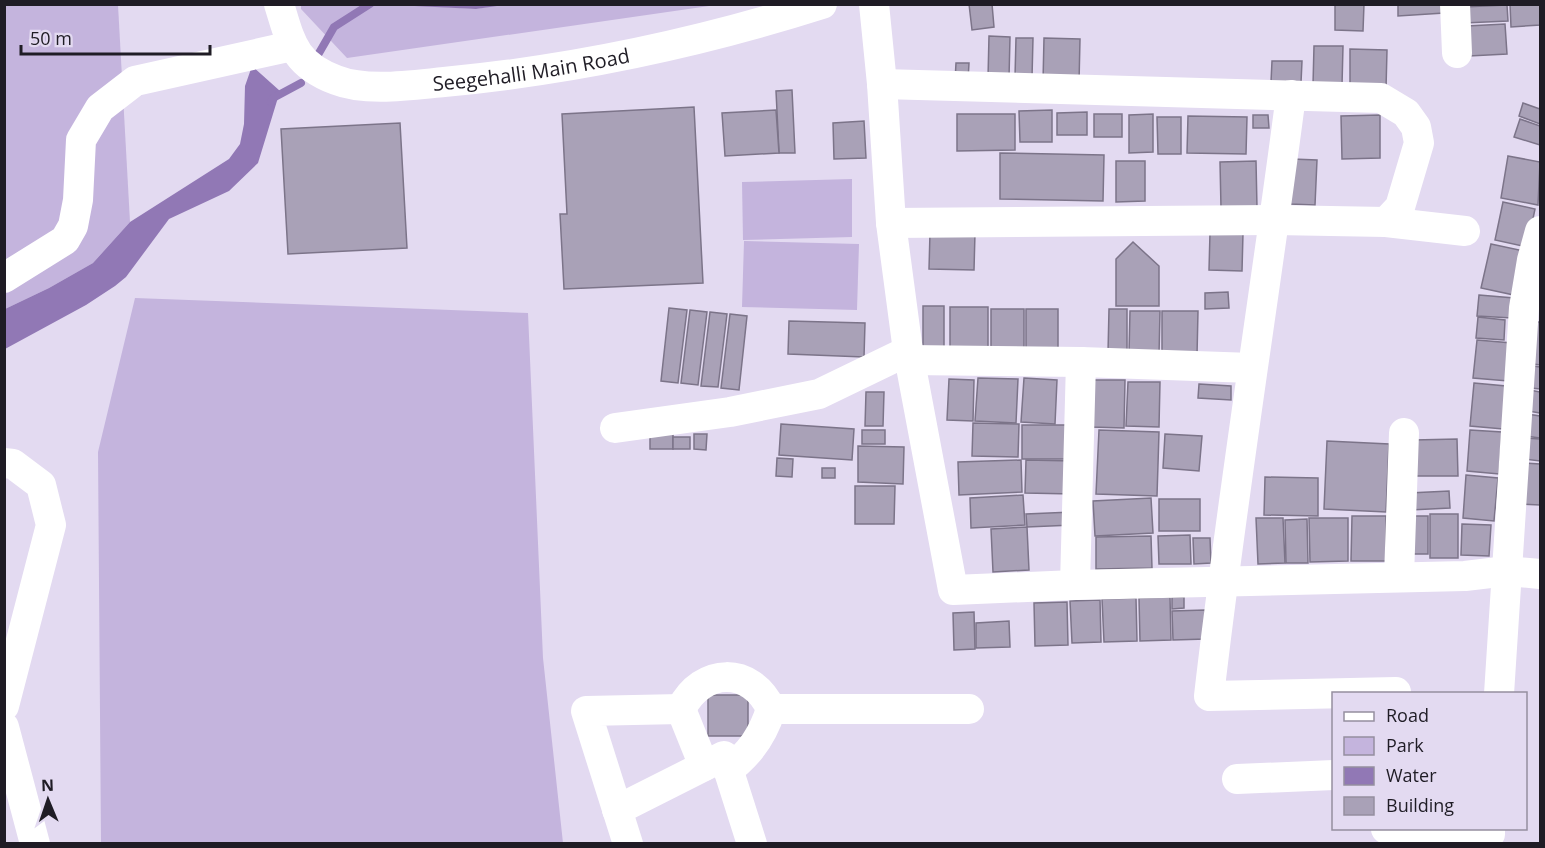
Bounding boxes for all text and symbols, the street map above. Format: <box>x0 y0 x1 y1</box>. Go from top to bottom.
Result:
scale bar <box>21 18 210 56</box>
text: 50 m <box>30 26 72 50</box>
street label: Seegehalli Main Road <box>431 41 632 97</box>
legend <box>1332 692 1527 830</box>
text: Road <box>1386 703 1429 727</box>
text: Park <box>1386 733 1424 757</box>
text: Water <box>1386 763 1437 787</box>
north arrow <box>18 770 78 830</box>
text: N <box>41 774 54 796</box>
text: Building <box>1386 793 1454 817</box>

